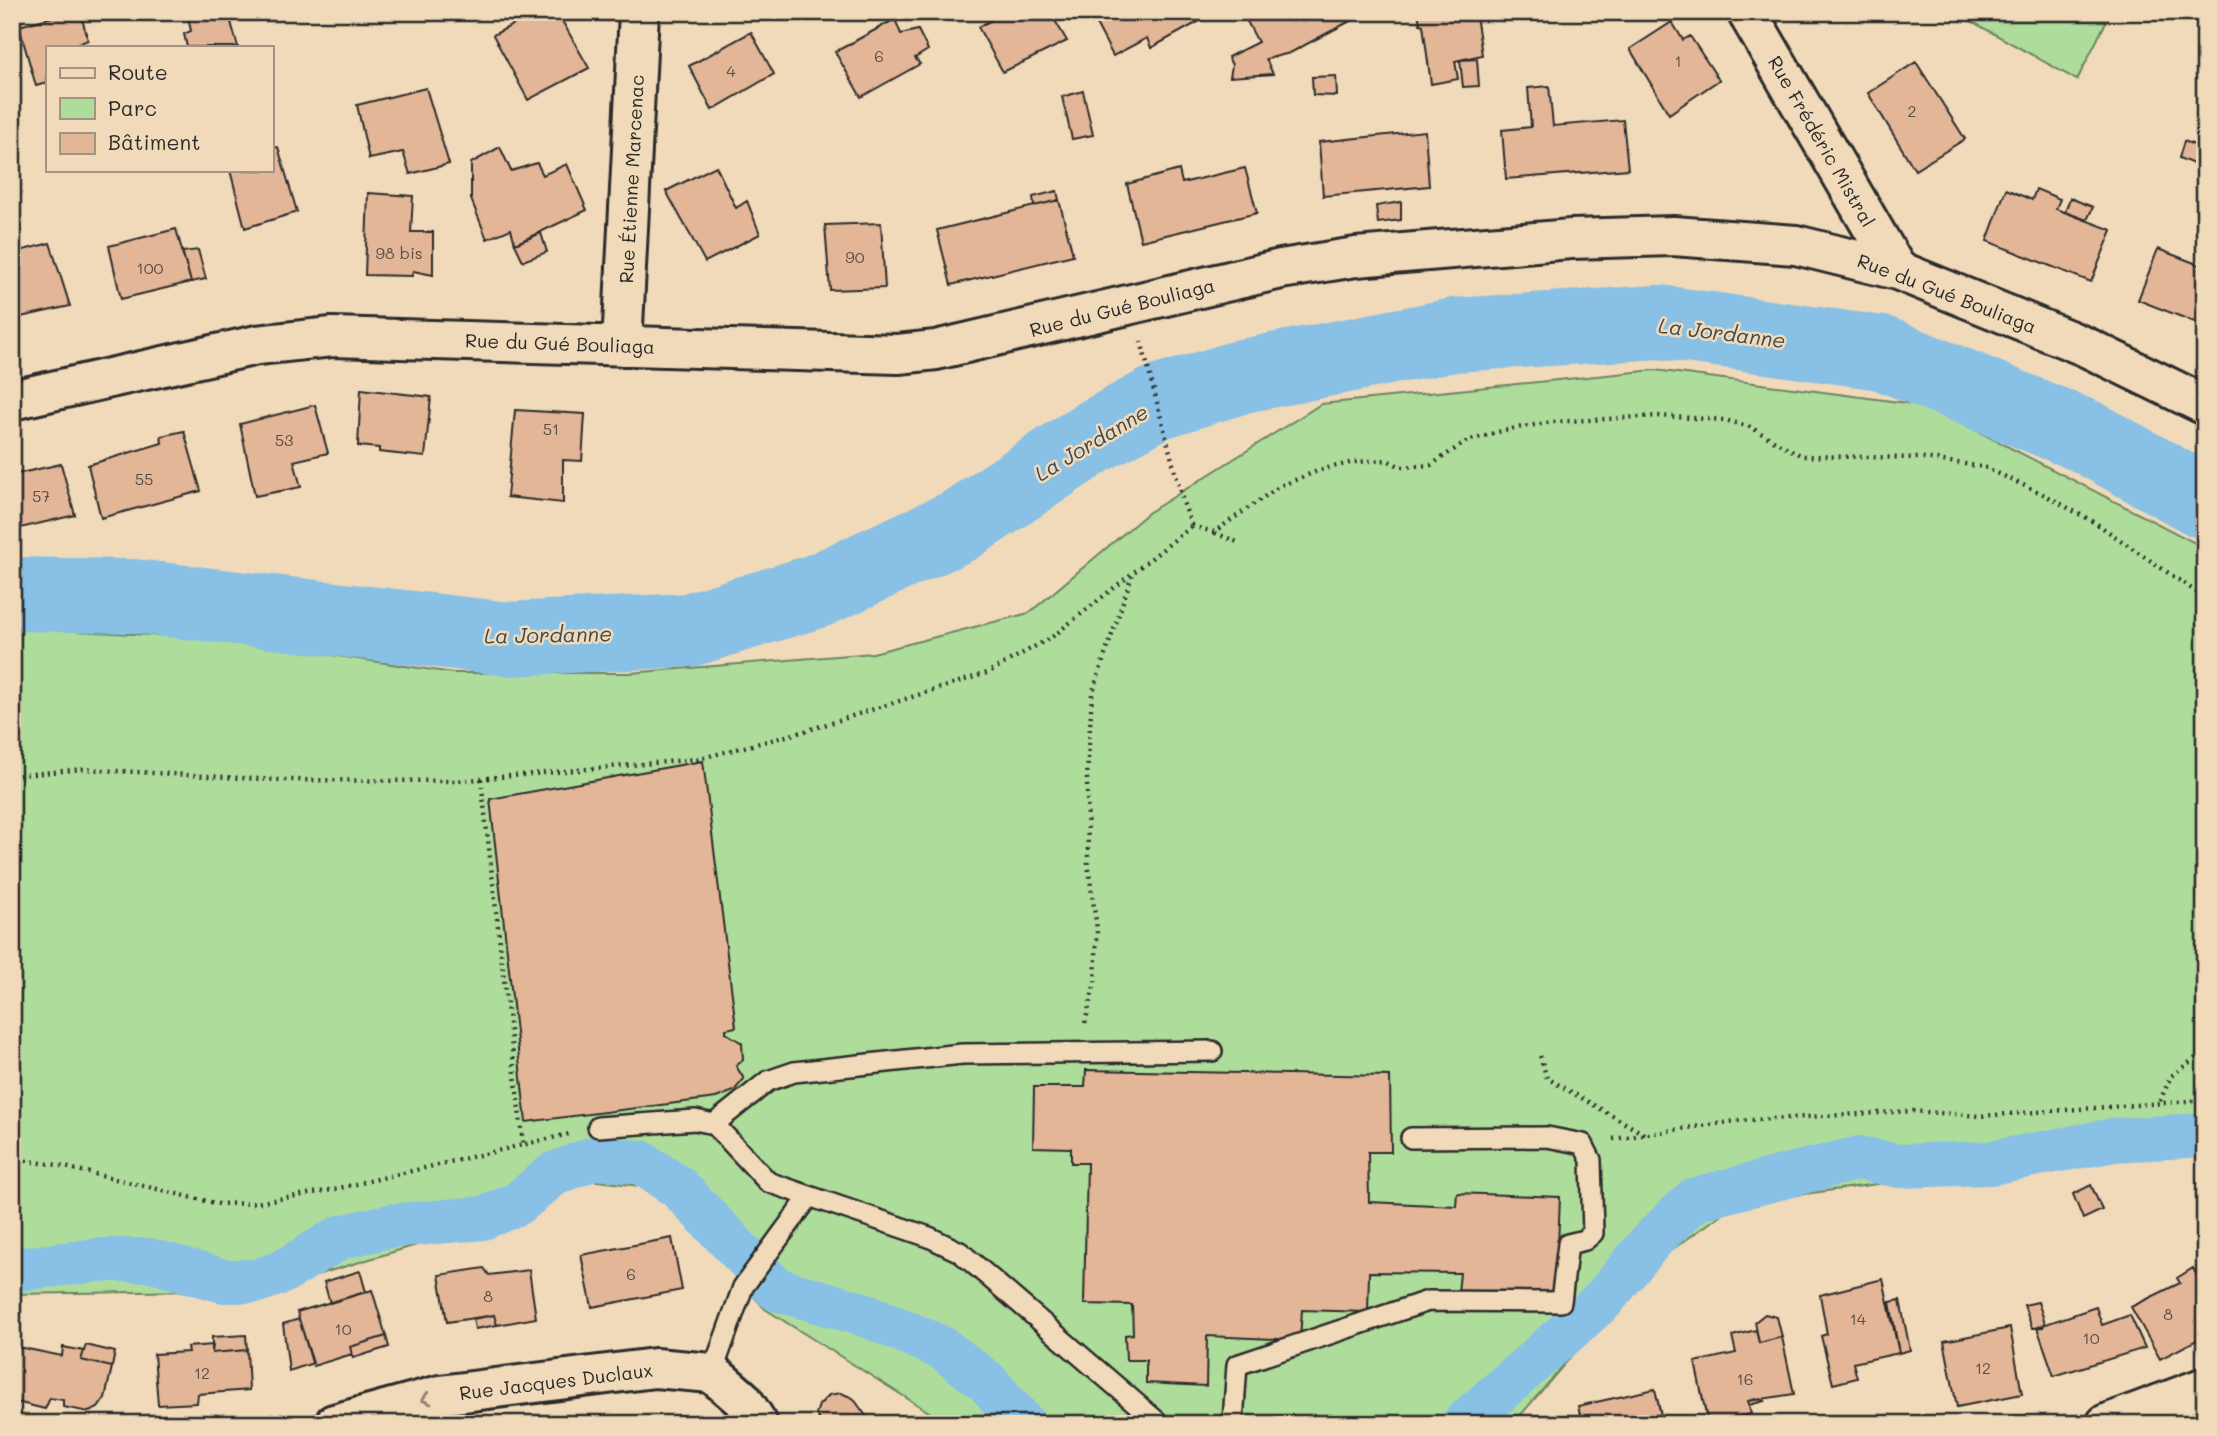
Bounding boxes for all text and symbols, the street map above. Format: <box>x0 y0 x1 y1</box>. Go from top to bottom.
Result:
house number: 6 <box>874 45 884 66</box>
legend <box>46 46 273 172</box>
house number: 1 <box>1674 50 1682 71</box>
street label: Rue Frédéric Mistral <box>1763 51 1881 231</box>
text: Route <box>108 58 168 85</box>
house number: 4 <box>726 60 736 81</box>
street label: Rue Étienne Marcenac <box>613 74 649 284</box>
text: Parc <box>108 94 157 121</box>
house number: 2 <box>1908 100 1916 121</box>
text: Bâtiment <box>108 128 200 155</box>
house number: 98 bis <box>375 242 423 263</box>
house number: 90 <box>845 246 865 267</box>
street label: Rue du Gué Bouliaga <box>1854 247 2040 339</box>
house number: 100 <box>137 257 164 278</box>
street label: Rue du Gué Bouliaga <box>1027 272 1217 342</box>
water label: La Jordanne <box>1657 311 1787 353</box>
street label: Rue du Gué Bouliaga <box>465 327 655 359</box>
water label: La Jordanne <box>1029 397 1153 487</box>
house number: 51 <box>543 418 559 439</box>
house number: 53 <box>275 429 293 450</box>
house number: 55 <box>135 468 153 489</box>
house number: 57 <box>32 485 50 506</box>
water label: La Jordanne <box>484 619 612 649</box>
house number: 6 <box>626 1263 636 1284</box>
house number: 8 <box>483 1285 493 1306</box>
house number: 8 <box>2163 1303 2173 1324</box>
house number: 14 <box>1850 1308 1867 1329</box>
house number: 10 <box>334 1318 352 1339</box>
house number: 10 <box>2082 1327 2100 1348</box>
street label: Rue Jacques Duclaux <box>458 1357 654 1405</box>
house number: 12 <box>1975 1357 1991 1378</box>
house number: 12 <box>194 1362 210 1383</box>
house number: 16 <box>1737 1368 1753 1389</box>
one-way arrow <box>420 1391 432 1405</box>

